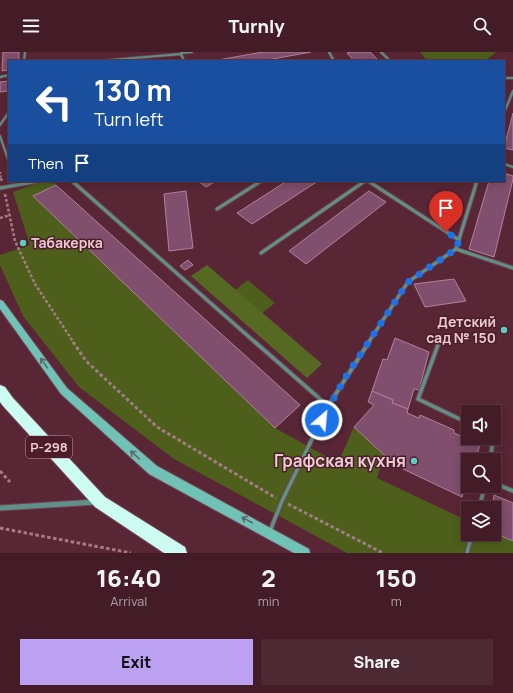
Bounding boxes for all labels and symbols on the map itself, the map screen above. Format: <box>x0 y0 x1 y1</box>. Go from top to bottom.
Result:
pin <box>429 191 463 232</box>
place label: Табакерка <box>31 233 103 252</box>
marker: Табакерка <box>18 238 28 248</box>
place label: Детский сад № 150 <box>426 312 496 347</box>
marker: Детский сад № 150 <box>499 325 509 335</box>
one-way arrow <box>40 358 48 369</box>
position arrow <box>301 399 343 441</box>
road number: Р-298 <box>26 436 72 458</box>
place label: Графская кухня <box>274 449 406 472</box>
one-way arrow <box>130 450 141 459</box>
marker: Графская кухня <box>409 456 419 466</box>
one-way arrow <box>241 516 253 524</box>

